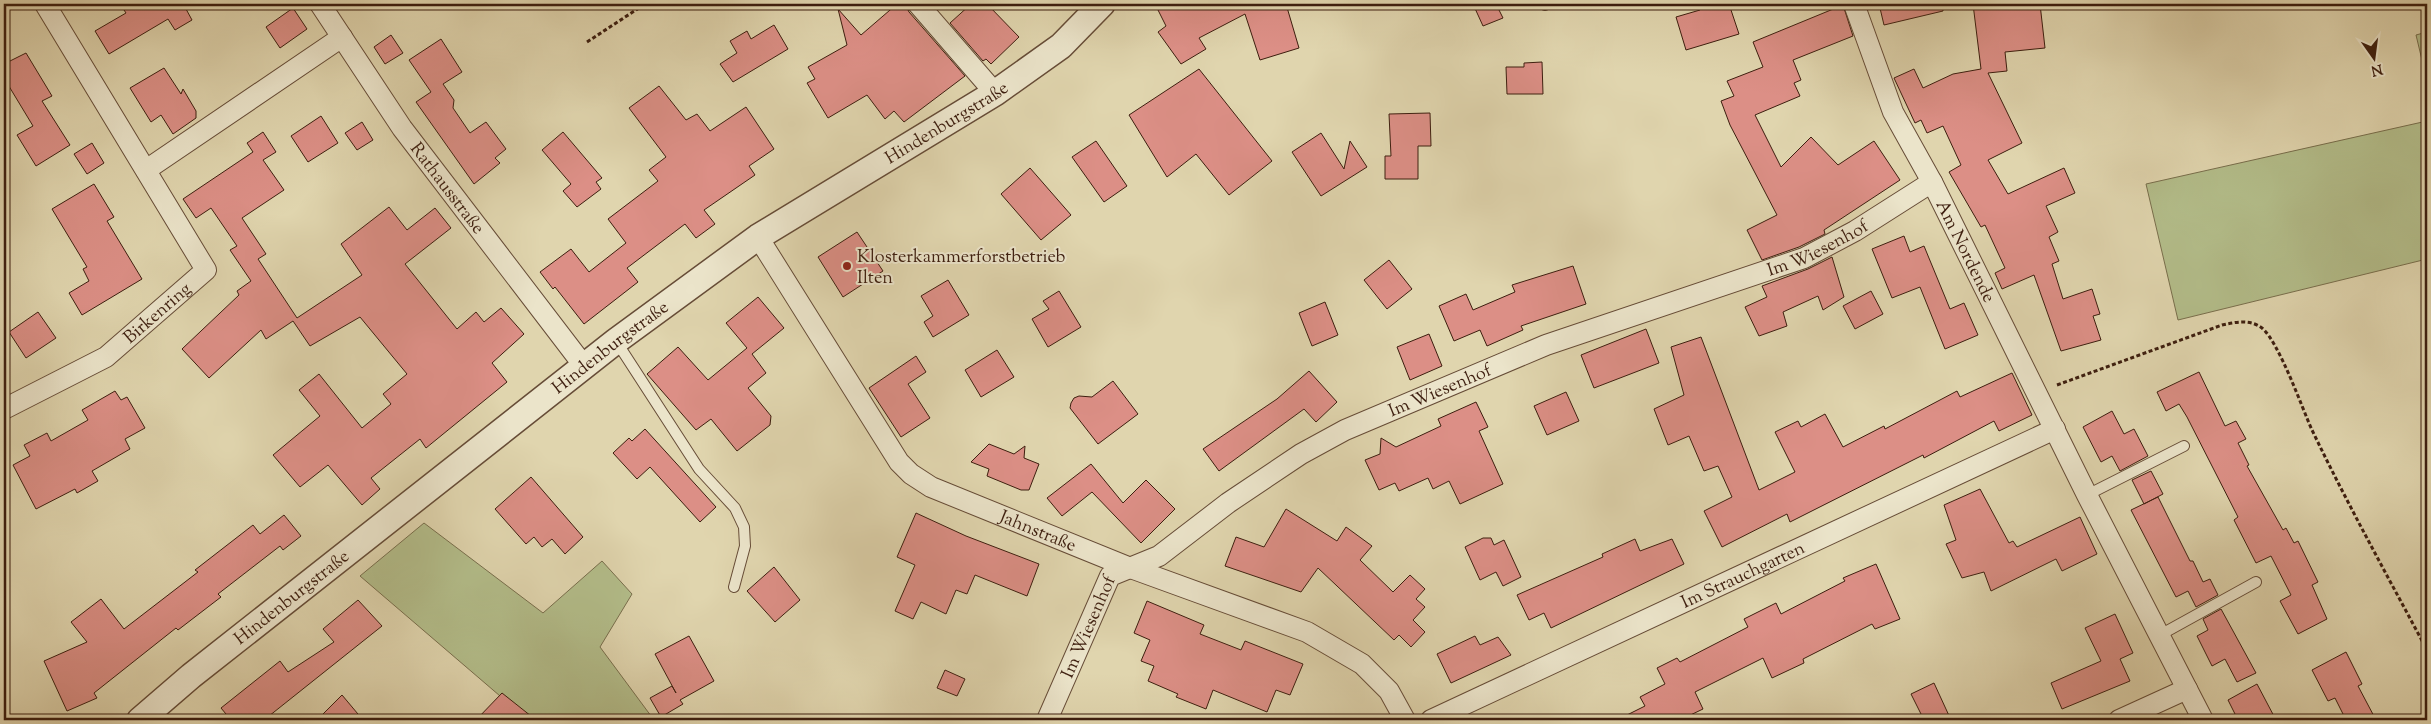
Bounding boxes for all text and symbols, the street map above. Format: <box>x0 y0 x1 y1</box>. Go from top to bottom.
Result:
north arrow <box>2348 32 2398 82</box>
text: N <box>2369 58 2385 80</box>
street label: Hindenburgstraße <box>881 76 1015 172</box>
street label: Rathausstraße <box>403 138 490 240</box>
street label: Am Nordende <box>1928 196 2001 308</box>
street label: Im Wiesenhof <box>1764 214 1875 284</box>
place label: Klosterkammerforstbetrieb Ilten <box>857 245 1066 292</box>
marker: Klosterkammerforstbetrieb Ilten <box>841 260 853 272</box>
street label: Birkenring <box>119 277 198 351</box>
street label: Hindenburgstraße <box>547 296 675 402</box>
street label: Im Wiesenhof <box>1385 358 1497 425</box>
street label: Jahnstraße <box>994 505 1080 560</box>
street label: Im Strauchgarten <box>1677 536 1810 617</box>
street label: Hindenburgstraße <box>229 545 356 652</box>
street label: Im Wiesenhof <box>1056 571 1124 683</box>

